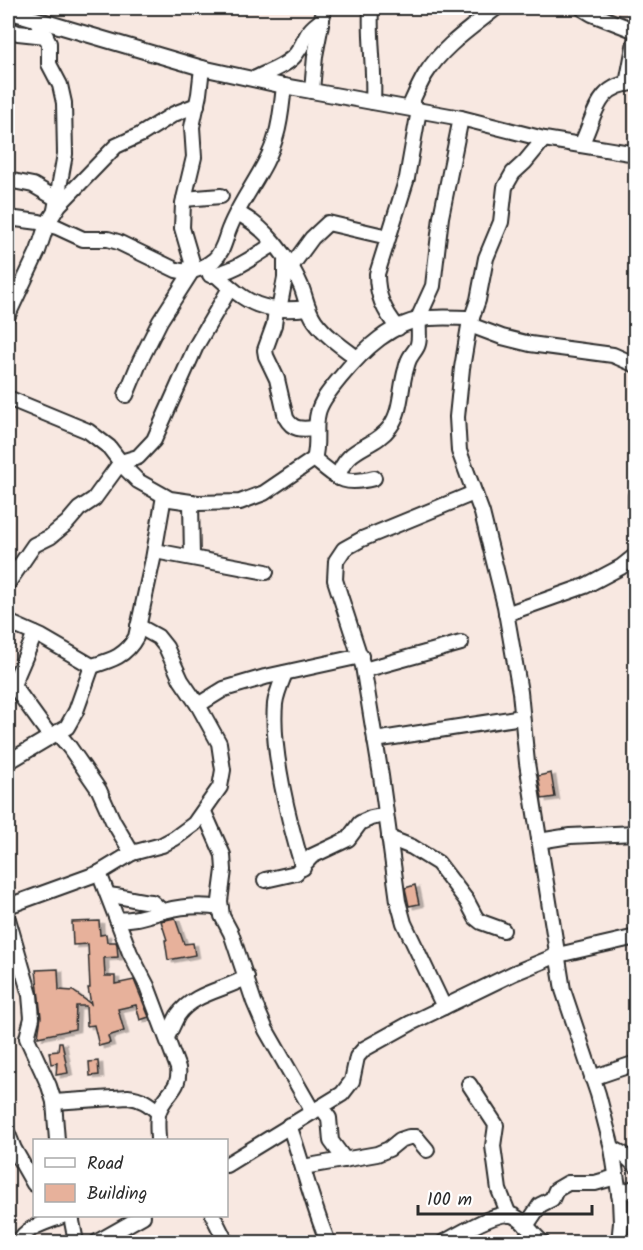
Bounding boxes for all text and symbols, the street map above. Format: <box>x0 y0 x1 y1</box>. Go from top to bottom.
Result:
legend <box>33 1139 228 1217</box>
text: Road <box>87 1150 124 1179</box>
scale bar <box>418 1178 592 1216</box>
text: Building <box>87 1180 147 1209</box>
text: 100 m <box>427 1186 472 1215</box>

